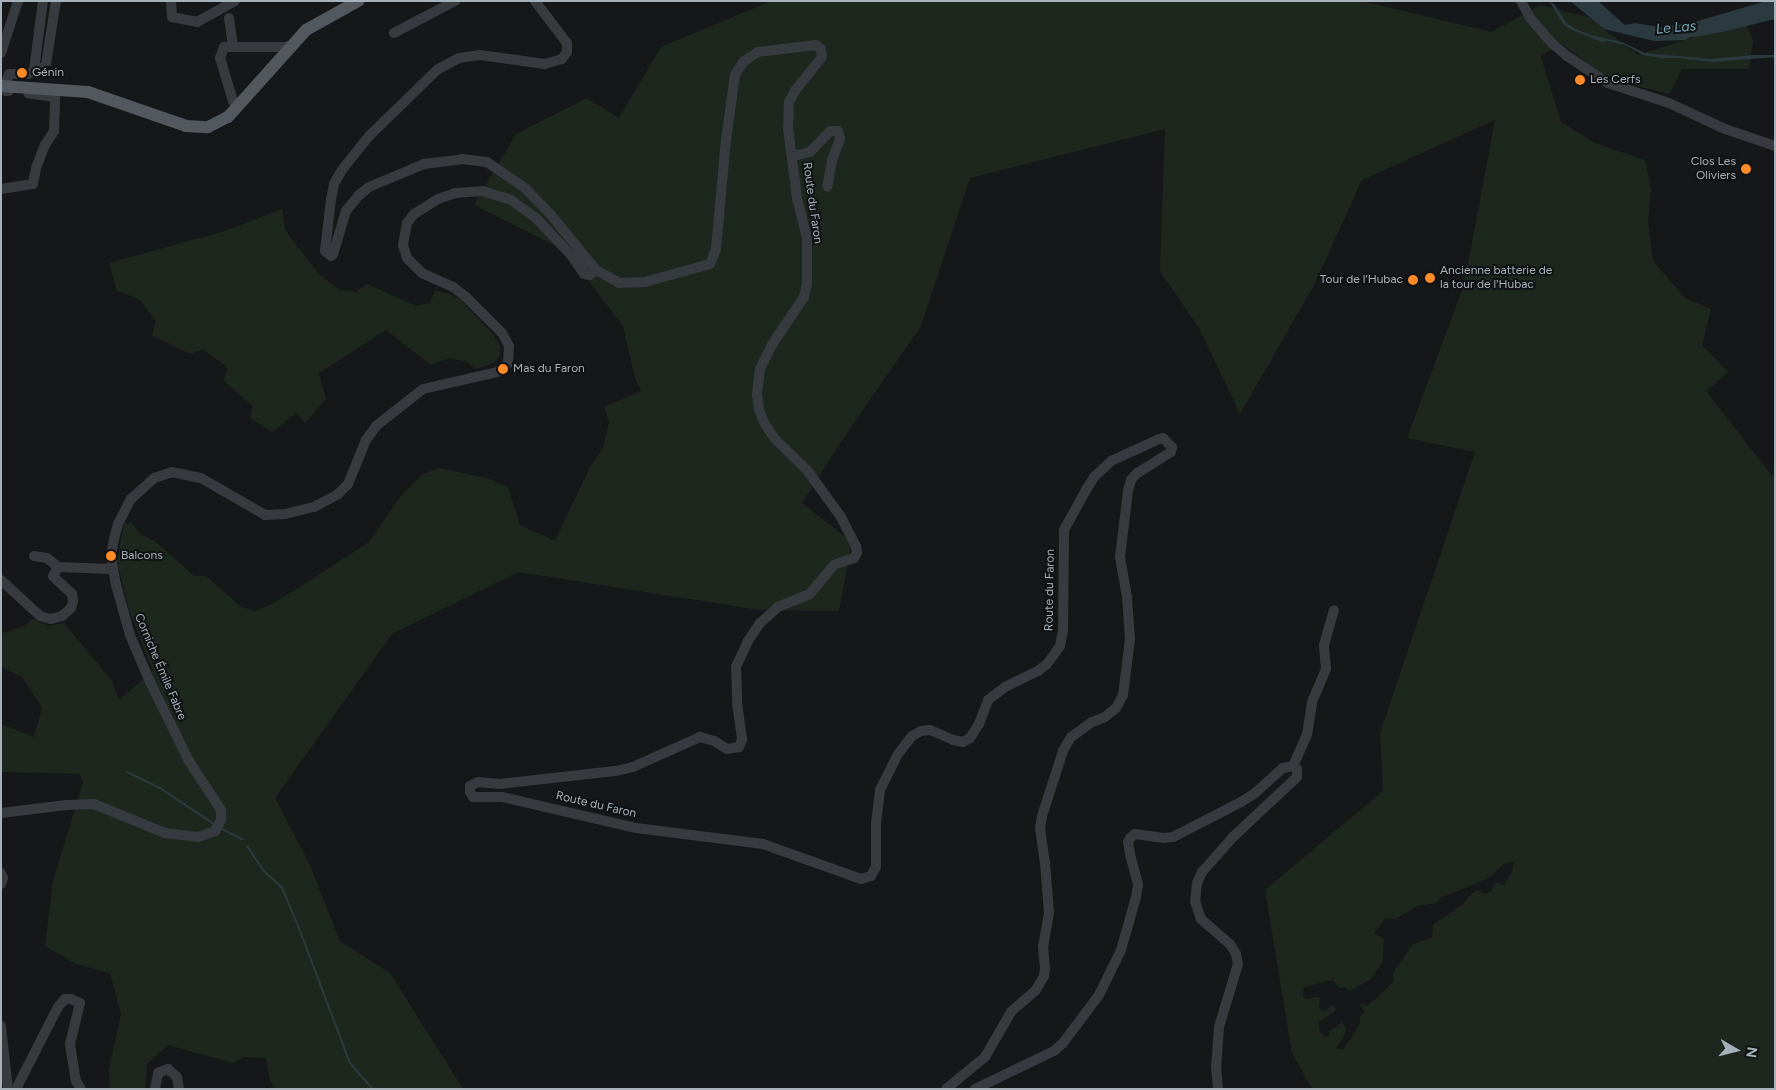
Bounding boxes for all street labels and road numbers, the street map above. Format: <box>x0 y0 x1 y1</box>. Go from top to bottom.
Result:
street label: Route du Faron <box>799 161 825 245</box>
street label: Route du Faron <box>1042 549 1058 631</box>
street label: Corniche Émile Fabre <box>131 612 189 722</box>
street label: Route du Faron <box>554 789 638 821</box>

